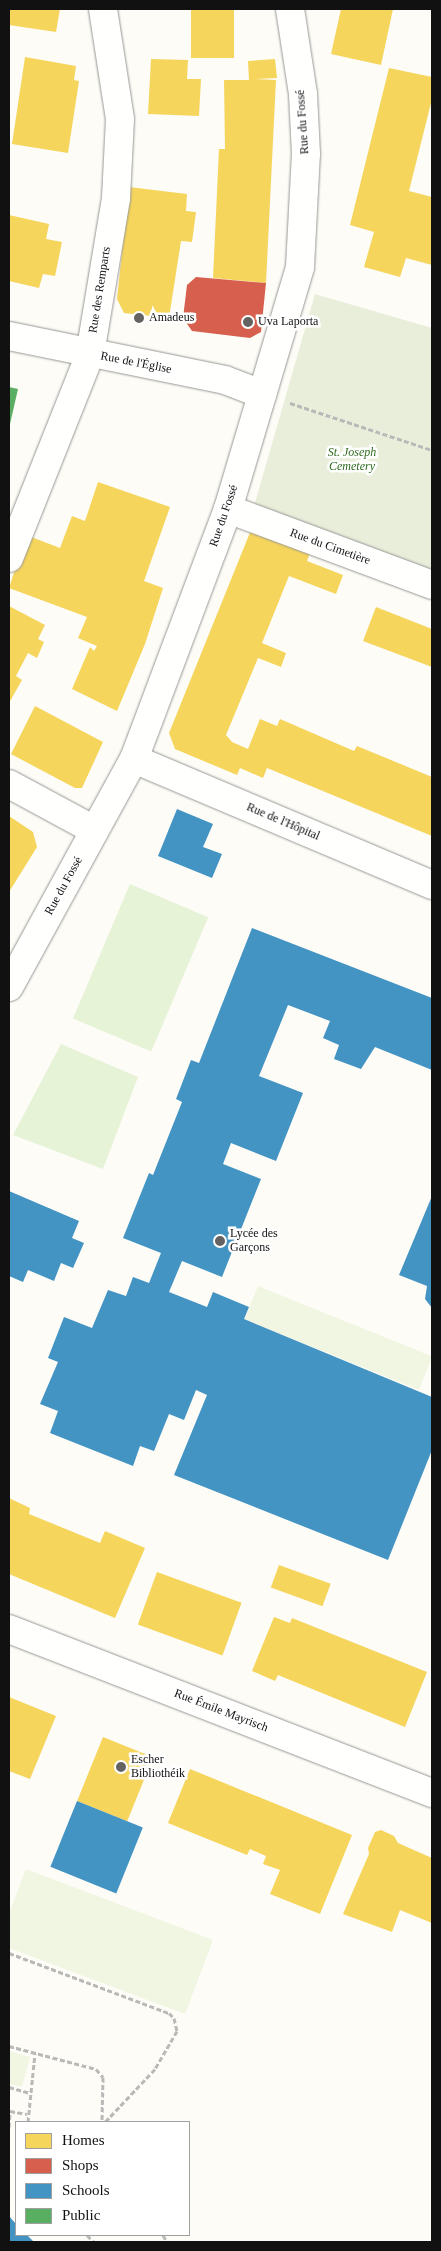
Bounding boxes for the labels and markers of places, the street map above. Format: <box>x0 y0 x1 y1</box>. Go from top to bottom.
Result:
place label: Amadeus <box>149 311 194 325</box>
marker: Amadeus <box>133 312 145 324</box>
place label: Uva Laporta <box>258 315 318 329</box>
marker: Uva Laporta <box>242 316 254 328</box>
place label: Lycée des Garçons <box>230 1227 278 1255</box>
marker: Lycée des Garçons <box>214 1235 226 1247</box>
place label: Escher Bibliothéik <box>131 1753 185 1781</box>
marker: Escher Bibliothéik <box>115 1761 127 1773</box>

